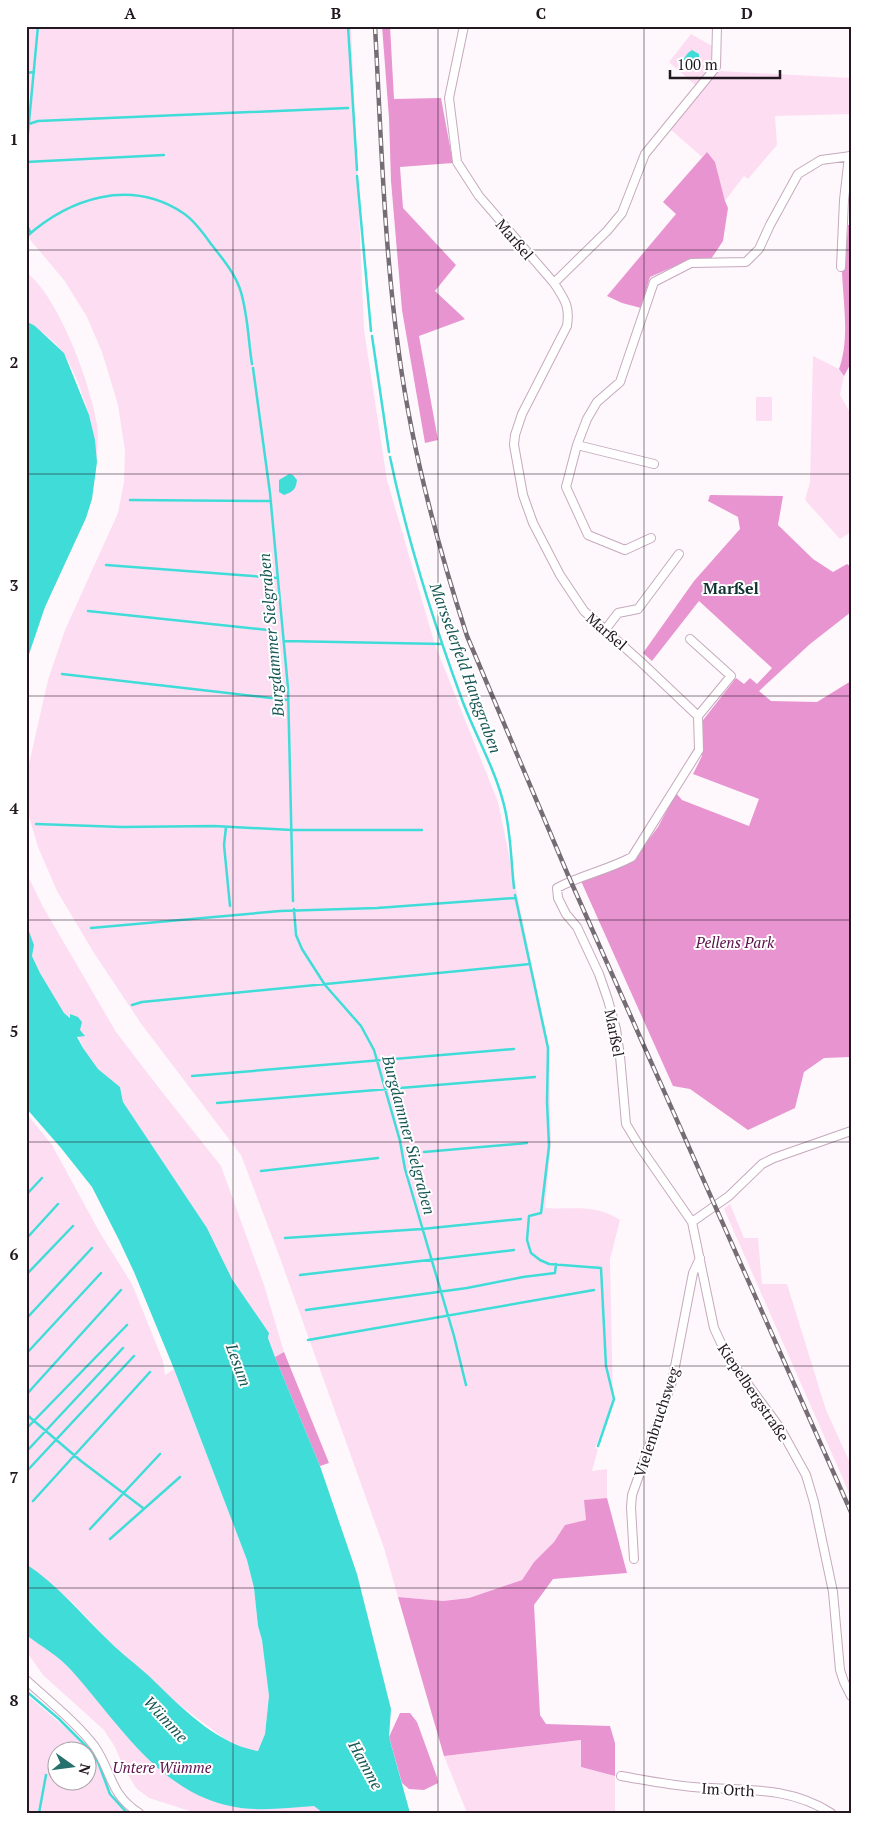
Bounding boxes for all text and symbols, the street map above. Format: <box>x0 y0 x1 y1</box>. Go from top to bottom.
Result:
text: A <box>124 2 136 24</box>
text: B <box>331 2 341 24</box>
text: C <box>536 2 546 24</box>
text: D <box>741 2 753 24</box>
scale bar <box>670 48 780 80</box>
text: 100 m <box>677 54 718 74</box>
text: 1 <box>9 128 19 150</box>
street label: Marßel <box>492 214 538 264</box>
text: 2 <box>9 351 19 373</box>
water label: Burgdammer Sielgraben <box>253 552 289 719</box>
text: 3 <box>9 574 19 596</box>
district label: Marßel <box>703 577 759 599</box>
water label: Marsselerfeld Hanggraben <box>425 579 507 756</box>
street label: Marßel <box>582 608 632 654</box>
text: 4 <box>9 797 19 819</box>
park label: Pellens Park <box>695 932 775 952</box>
street label: Marßel <box>601 1008 629 1058</box>
text: 5 <box>9 1020 19 1042</box>
water label: Burgdammer Sielgraben <box>377 1052 441 1217</box>
text: 6 <box>9 1243 19 1265</box>
street label: Kiepelbergstraße <box>714 1339 794 1445</box>
water label: Lesum <box>221 1340 257 1389</box>
street label: Vielenbruchsweg <box>629 1364 684 1479</box>
text: 7 <box>9 1466 19 1488</box>
text: 8 <box>9 1689 19 1711</box>
water label: Wümme <box>139 1691 193 1747</box>
water label: Hamme <box>343 1736 388 1793</box>
north arrow <box>48 1742 98 1792</box>
park label: Untere Wümme <box>112 1757 212 1777</box>
text: N <box>75 1762 96 1777</box>
street label: Im Orth <box>701 1778 755 1800</box>

